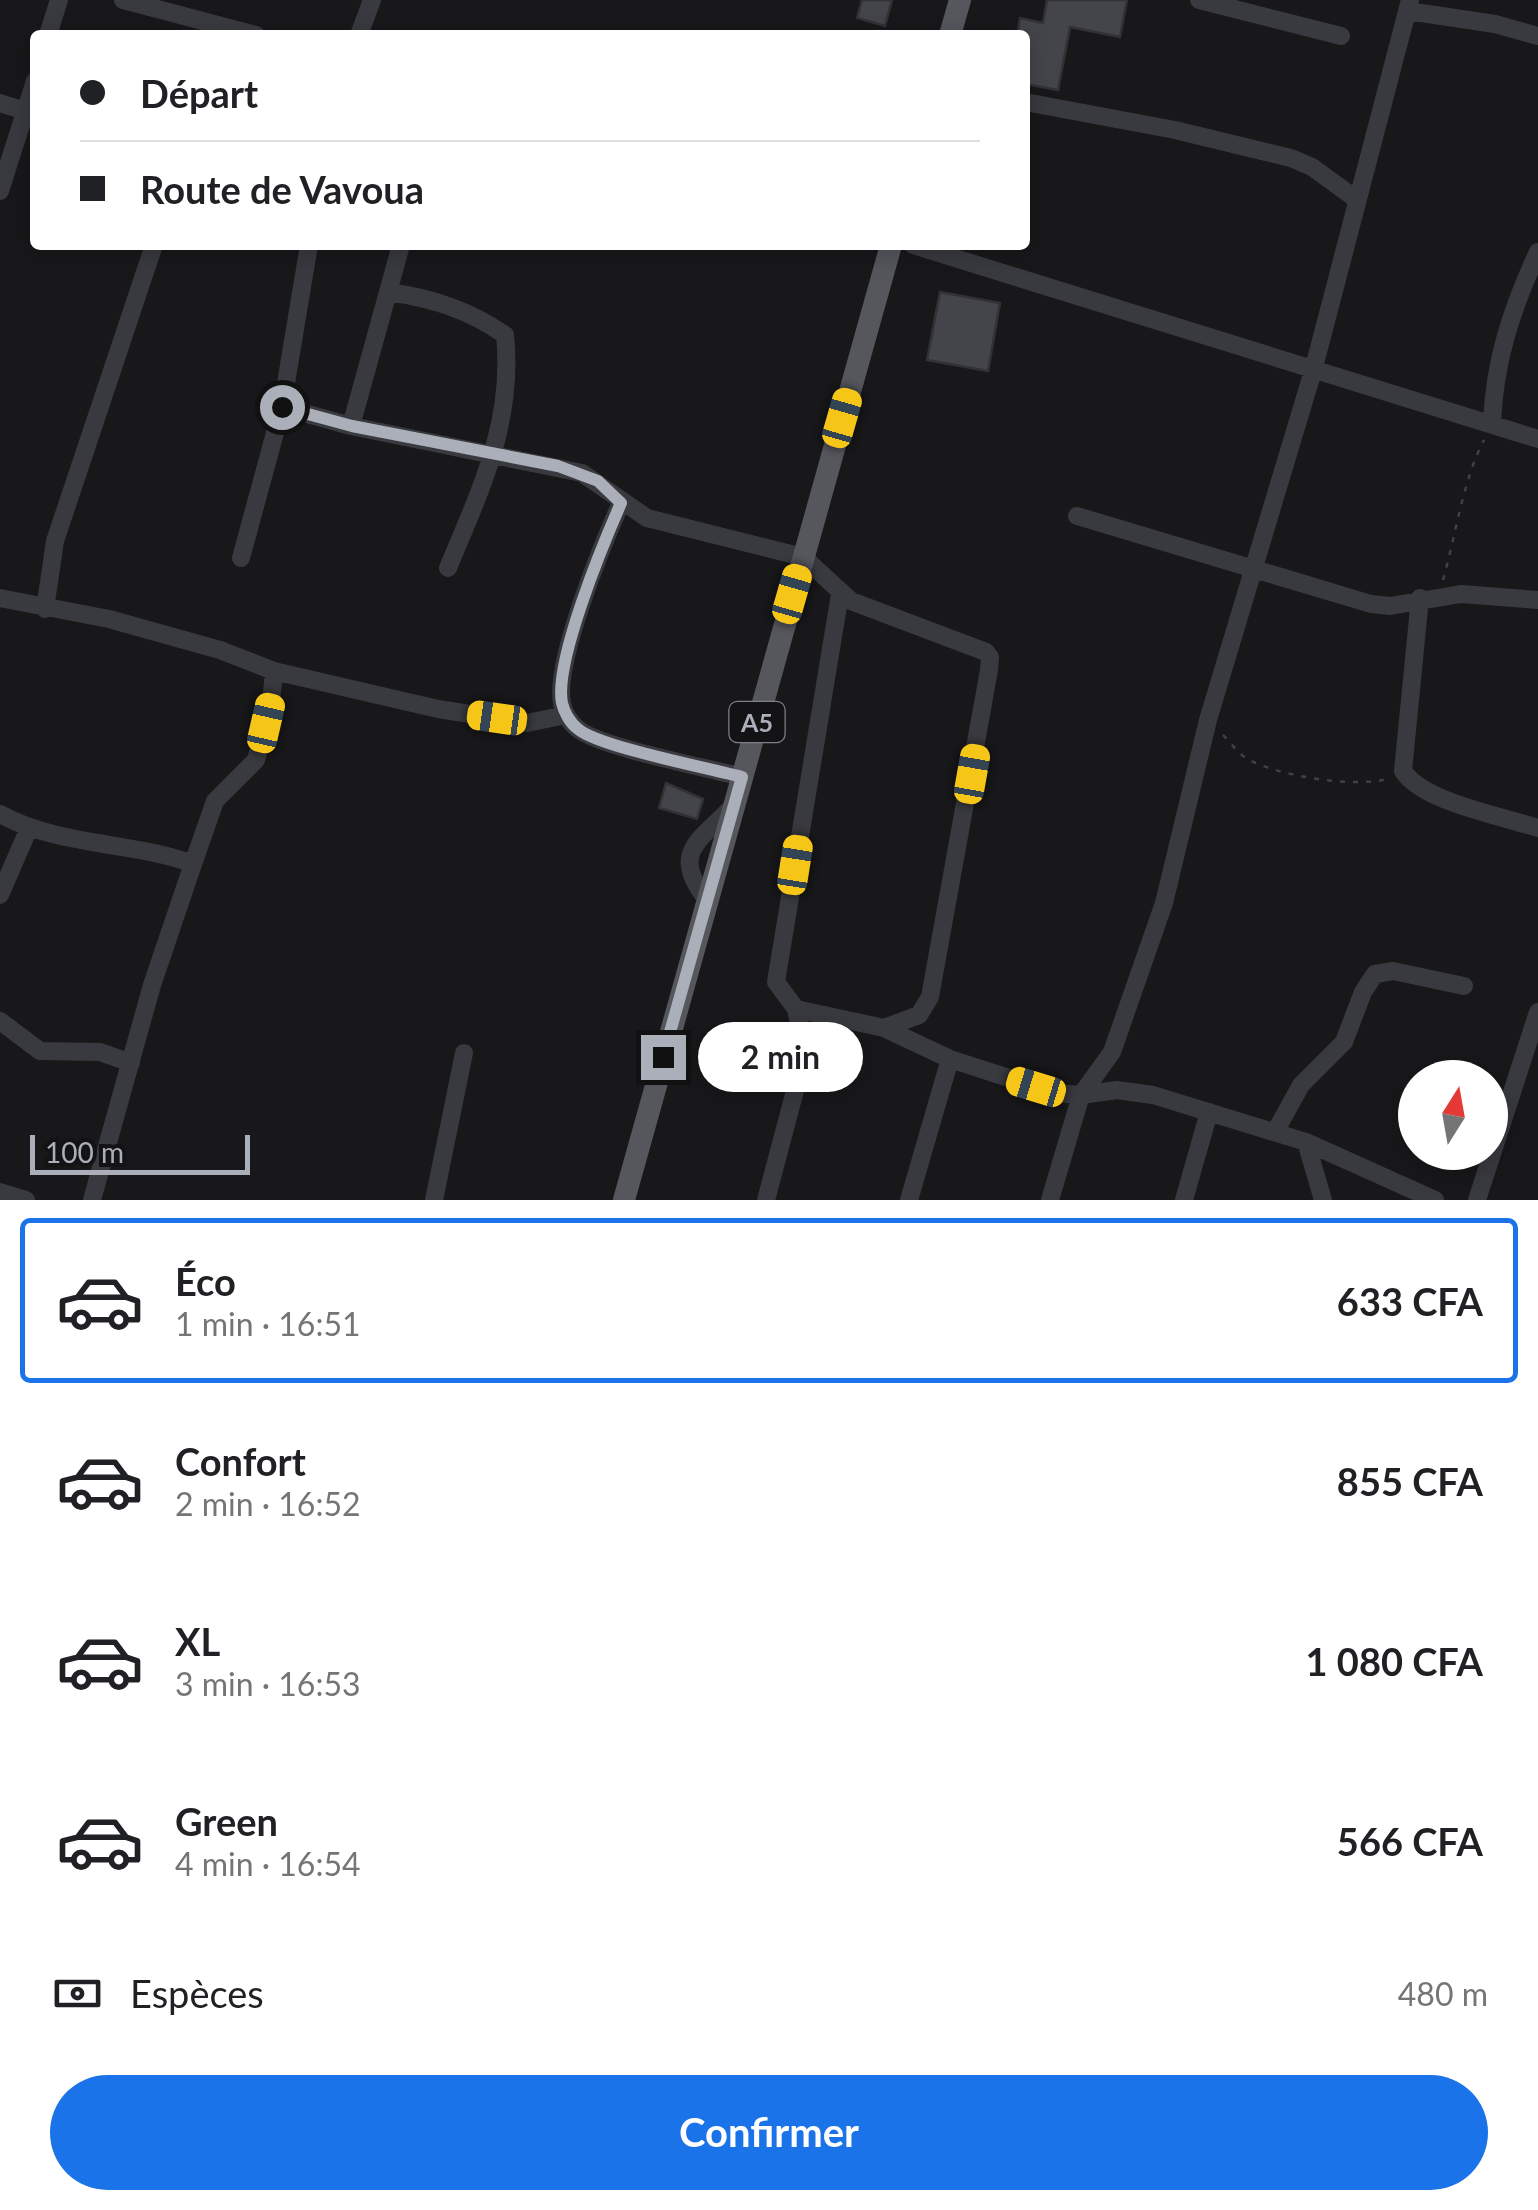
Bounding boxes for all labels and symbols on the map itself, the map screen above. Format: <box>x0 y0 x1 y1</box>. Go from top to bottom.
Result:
route start <box>260 385 305 430</box>
car <box>819 385 865 451</box>
car <box>769 561 815 627</box>
car <box>245 690 287 756</box>
car <box>465 699 529 737</box>
road number: A5 <box>730 702 784 742</box>
car <box>952 742 992 806</box>
car <box>775 833 815 897</box>
callout: 2 min <box>698 1022 863 1092</box>
route end <box>641 1035 686 1080</box>
north arrow <box>1398 1060 1508 1170</box>
car <box>1003 1064 1069 1110</box>
scale bar <box>30 1130 250 1174</box>

